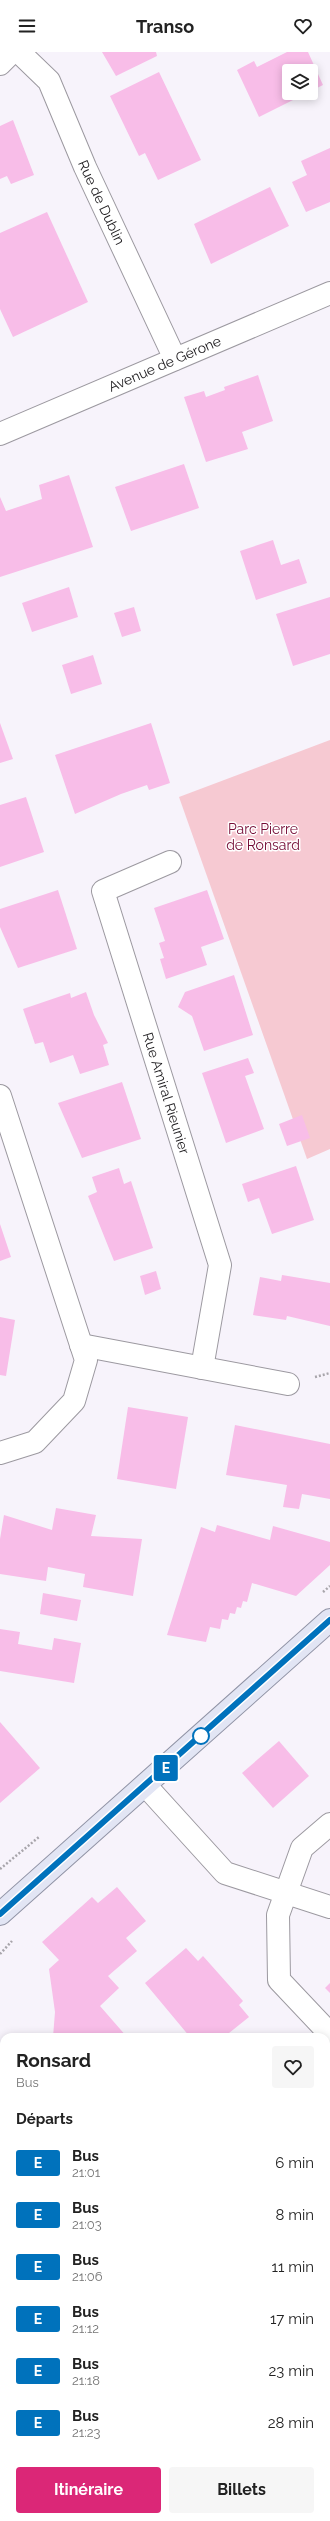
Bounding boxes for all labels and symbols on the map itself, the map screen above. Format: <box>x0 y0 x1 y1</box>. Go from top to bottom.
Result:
street label: Rue de Dublin <box>75 158 128 247</box>
street label: Avenue de Gérone <box>106 333 223 395</box>
park label: Parc Pierre de Ronsard <box>226 821 300 853</box>
street label: Rue Amiral Rieunier <box>140 1030 193 1156</box>
unlabelled marker <box>192 1727 210 1745</box>
line badge: E <box>153 1755 179 1781</box>

